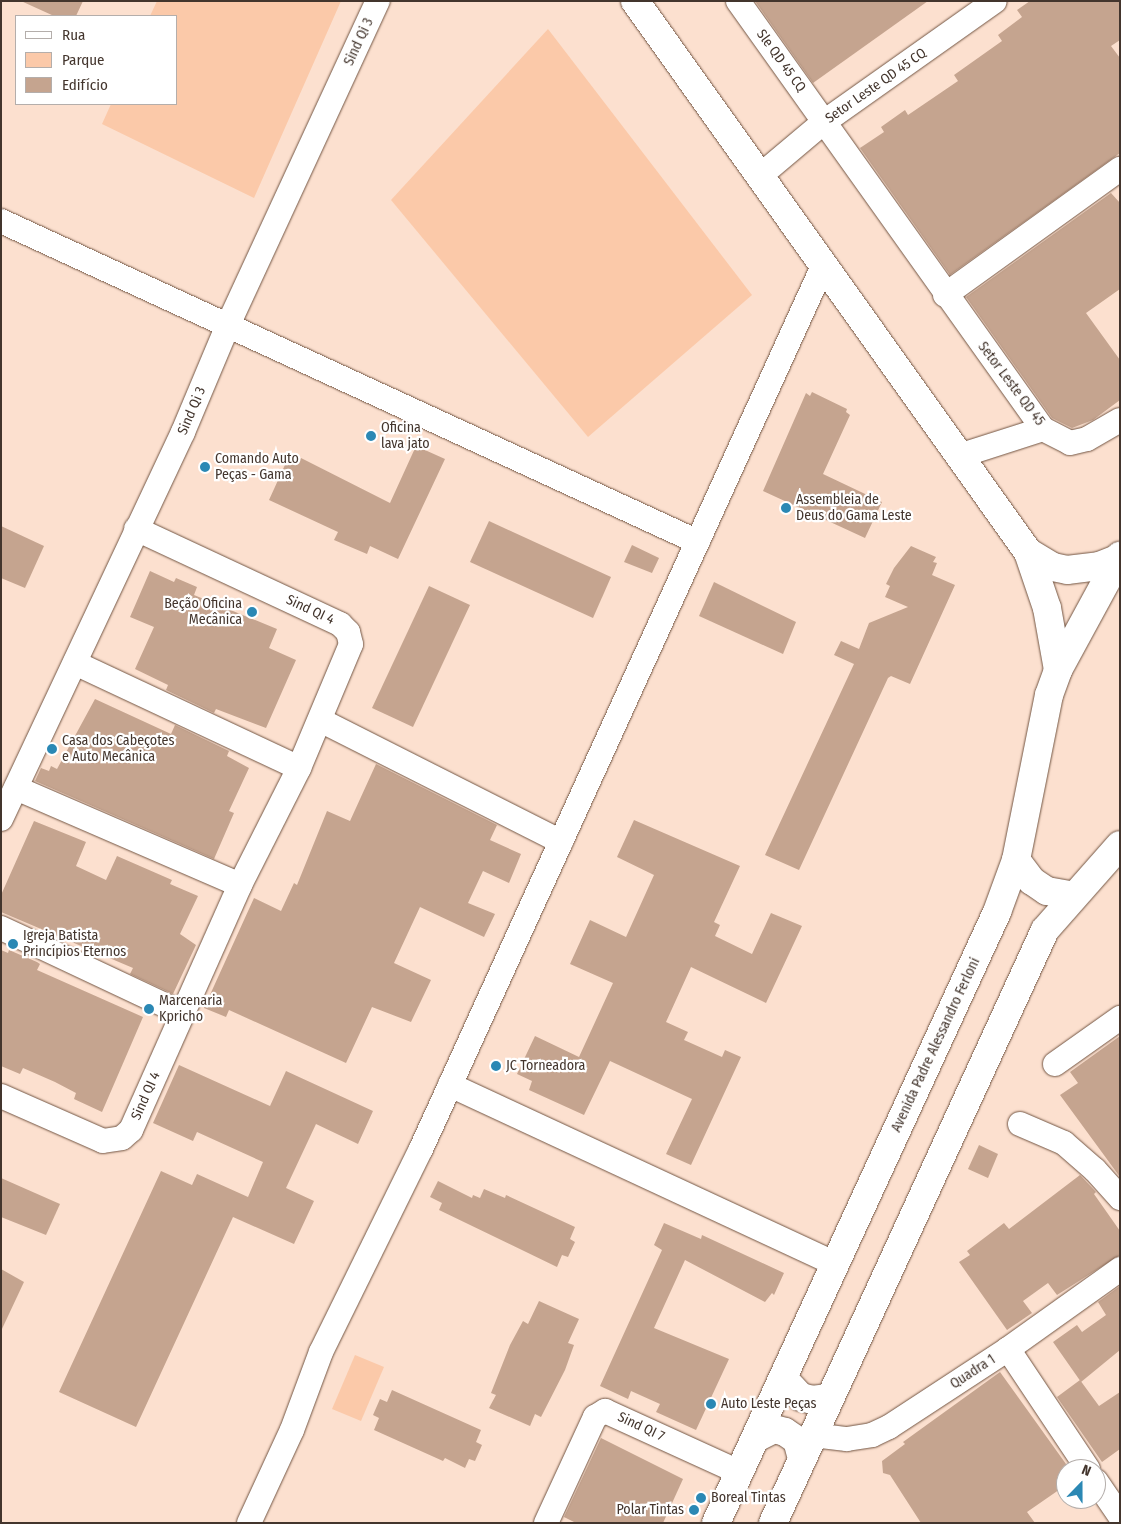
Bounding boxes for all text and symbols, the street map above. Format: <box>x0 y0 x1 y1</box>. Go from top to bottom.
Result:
legend <box>15 15 178 105</box>
street label: Sind Qi 3 <box>341 16 377 68</box>
text: Rua <box>62 26 85 44</box>
street label: Sle QD 45 CQ <box>753 27 809 95</box>
street label: Setor Leste QD 45 CQ <box>822 45 930 127</box>
text: Parque <box>62 51 105 69</box>
text: Edifício <box>62 76 108 94</box>
street label: Setor Leste QD 45 <box>974 339 1048 429</box>
street label: Sind Qi 3 <box>174 384 210 438</box>
place label: Oficina lava jato <box>381 420 430 452</box>
marker: Oficina lava jato <box>365 430 377 442</box>
place label: Comando Auto Peças - Gama <box>215 451 299 484</box>
marker: Comando Auto Peças - Gama <box>199 461 211 473</box>
place label: Assembleia de Deus do Gama Leste <box>796 492 912 524</box>
marker: Assembleia de Deus do Gama Leste <box>780 502 792 514</box>
street label: Sind QI 4 <box>283 592 337 628</box>
place label: Beção Oficina Mecânica <box>164 596 242 628</box>
marker: Beção Oficina Mecânica <box>246 606 258 618</box>
place label: Casa dos Cabeçotes e Auto Mecânica <box>62 733 174 766</box>
marker: Casa dos Cabeçotes e Auto Mecânica <box>46 743 58 755</box>
place label: Igreja Batista Princípios Eternos <box>23 928 126 960</box>
marker: Igreja Batista Princípios Eternos <box>7 938 19 950</box>
street label: Avenida Padre Alessandro Ferloni <box>888 955 984 1135</box>
place label: Marcenaria Kpricho <box>159 993 222 1026</box>
marker: Marcenaria Kpricho <box>143 1003 155 1015</box>
place label: JC Torneadora <box>506 1058 585 1074</box>
marker: JC Torneadora <box>490 1060 502 1072</box>
street label: Sind QI 4 <box>128 1069 164 1123</box>
street label: Quadra 1 <box>947 1351 999 1393</box>
place label: Auto Leste Peças <box>721 1396 816 1412</box>
marker: Auto Leste Peças <box>705 1398 717 1410</box>
street label: Sind QI 7 <box>615 1409 667 1445</box>
north arrow <box>1056 1459 1106 1509</box>
text: N <box>1079 1461 1093 1480</box>
place label: Boreal Tintas <box>711 1490 786 1506</box>
marker: Boreal Tintas <box>695 1492 707 1504</box>
place label: Polar Tintas <box>616 1502 684 1518</box>
marker: Polar Tintas <box>688 1504 700 1516</box>

